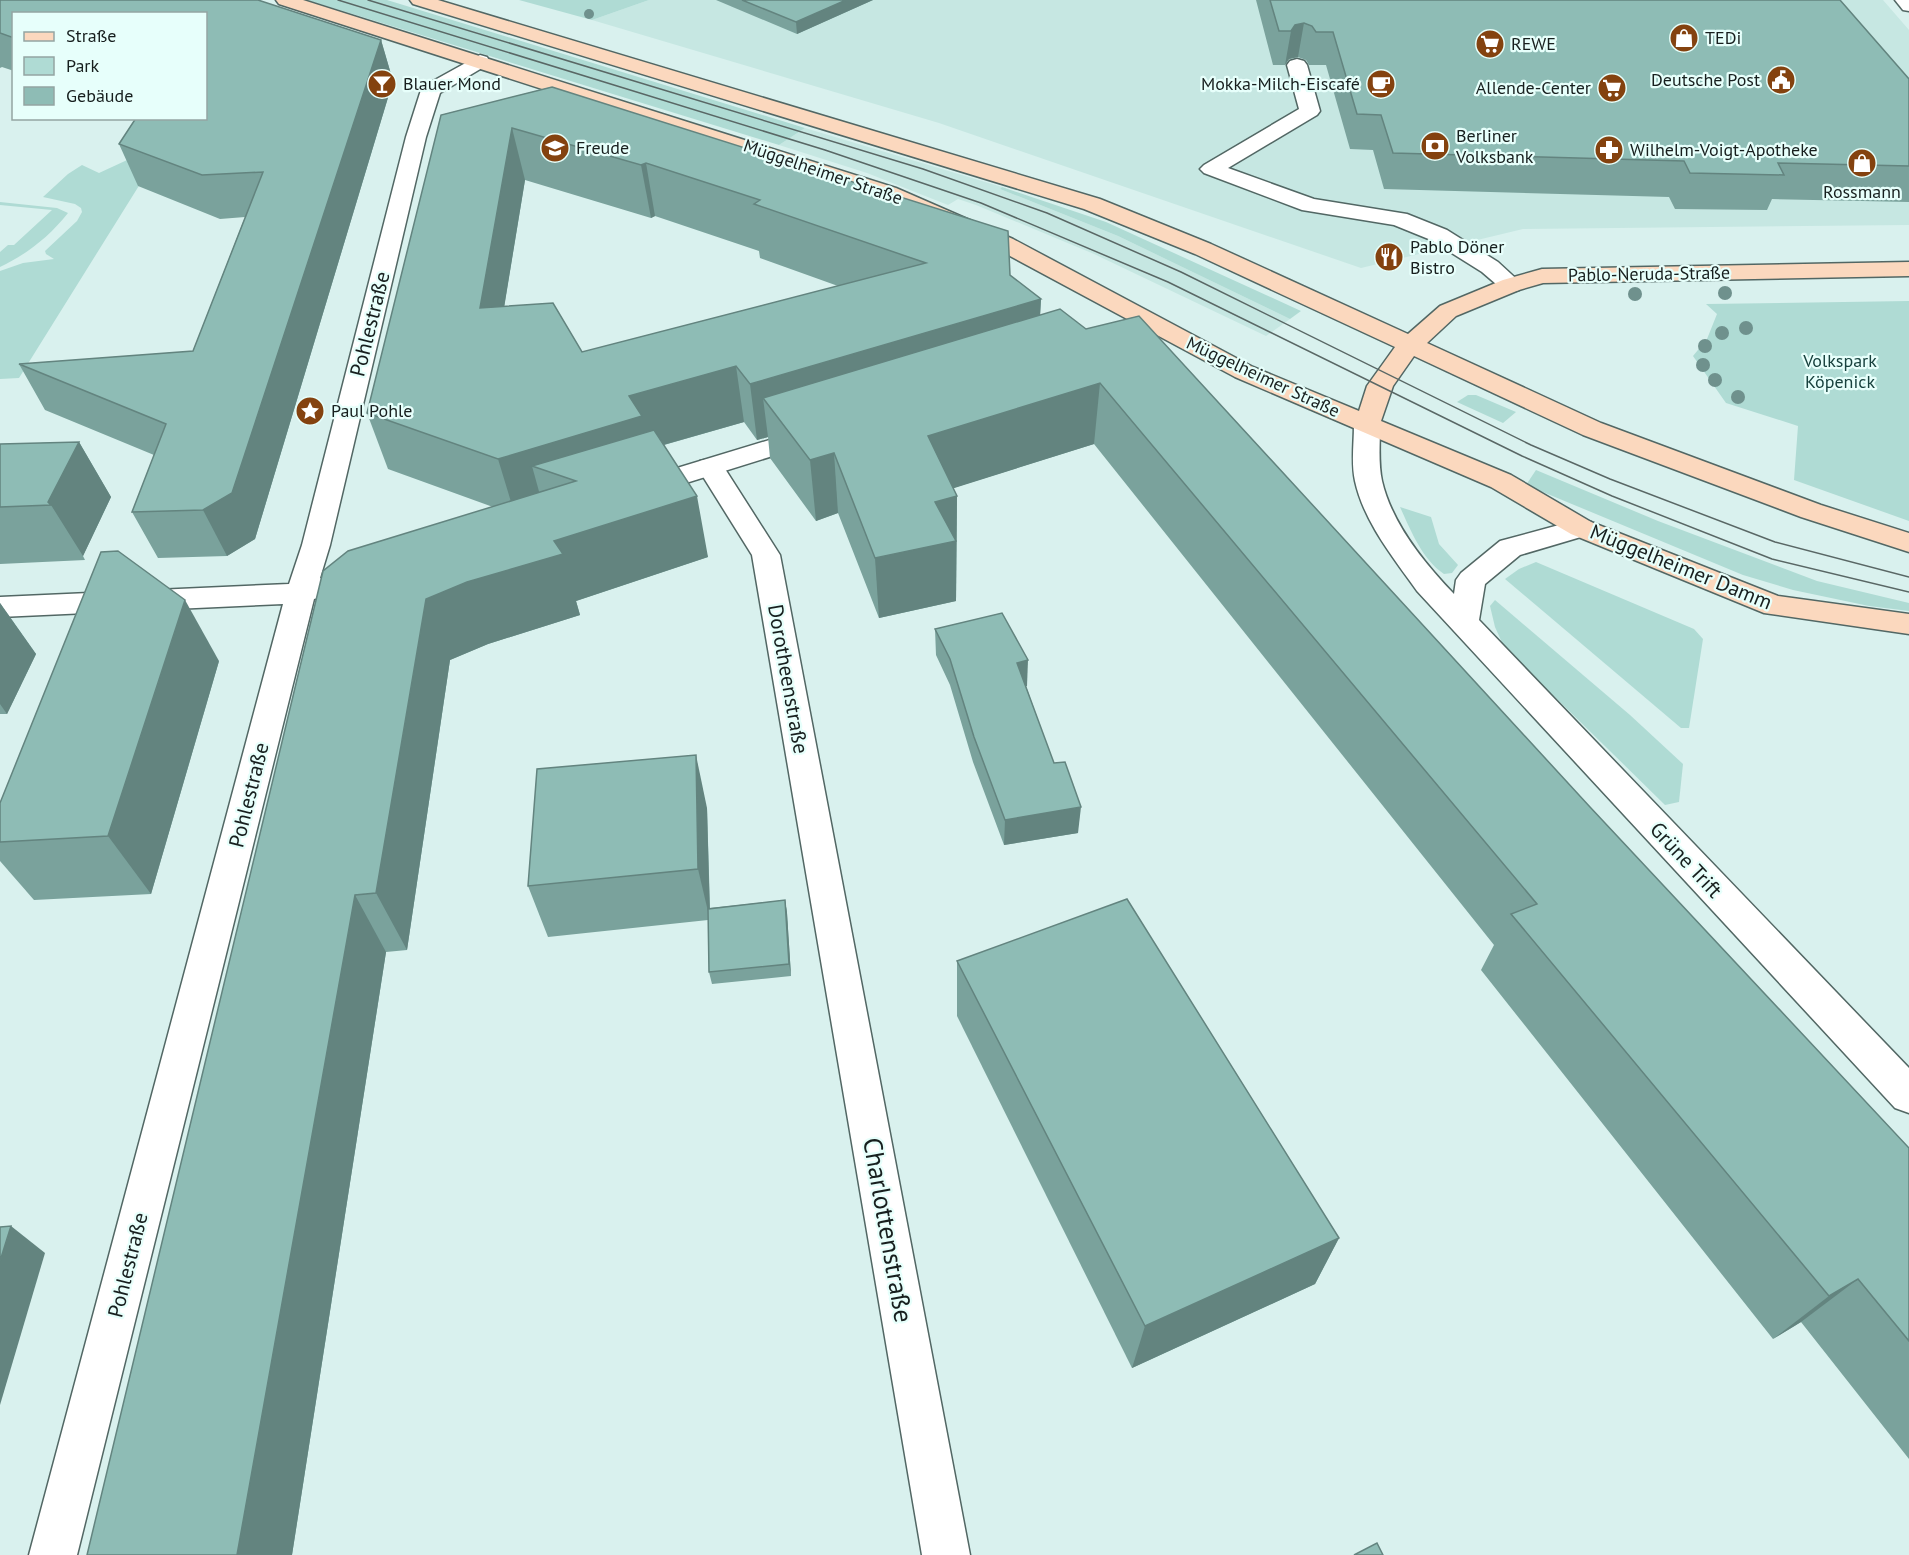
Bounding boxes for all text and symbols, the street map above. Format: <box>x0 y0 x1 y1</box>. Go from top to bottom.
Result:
legend <box>12 12 207 120</box>
shop icon: TEDi <box>1668 22 1700 54</box>
text: Straße <box>66 24 117 47</box>
place label: TEDi <box>1705 26 1741 49</box>
supermarket icon: REWE <box>1474 28 1506 60</box>
place label: REWE <box>1511 32 1556 55</box>
text: Park <box>66 54 99 77</box>
public building icon: Deutsche Post <box>1765 64 1797 96</box>
bar icon: Blauer Mond <box>366 68 398 100</box>
cafe icon: Mokka-Milch-Eiscafé <box>1365 68 1397 100</box>
place label: Deutsche Post <box>1651 68 1760 91</box>
place label: Blauer Mond <box>403 72 501 95</box>
place label: Mokka-Milch-Eiscafé <box>1201 72 1360 95</box>
supermarket icon: Allende-Center <box>1596 72 1628 104</box>
place label: Allende-Center <box>1476 76 1591 99</box>
text: Gebäude <box>66 84 133 107</box>
place label: Berliner Volksbank <box>1455 124 1534 168</box>
bank icon: Berliner Volksbank <box>1419 130 1451 162</box>
school or university icon: Freude <box>539 132 571 164</box>
street label: Müggelheimer Straße <box>741 134 906 210</box>
pharmacy icon: Wilhelm-Voigt-Apotheke <box>1593 134 1625 166</box>
place label: Freude <box>576 136 629 159</box>
place label: Wilhelm-Voigt-Apotheke <box>1630 138 1818 161</box>
shop icon: Rossmann <box>1846 147 1878 179</box>
place label: Rossmann <box>1823 180 1901 203</box>
place label: Pablo Döner Bistro <box>1410 235 1504 279</box>
restaurant icon: Pablo Döner Bistro <box>1373 241 1405 273</box>
street label: Pablo-Neruda-Straße <box>1568 261 1730 286</box>
street label: Pohlestraße <box>343 269 396 379</box>
street label: Müggelheimer Straße <box>1183 331 1344 422</box>
park label: Volkspark Köpenick <box>1802 349 1877 393</box>
place icon: Paul Pohle <box>294 395 326 427</box>
place label: Paul Pohle <box>331 399 412 422</box>
street label: Müggelheimer Damm <box>1586 518 1776 615</box>
street label: Dorotheenstraße <box>762 602 815 756</box>
street label: Pohlestraße <box>222 740 275 850</box>
street label: Grüne Trift <box>1644 816 1728 903</box>
street label: Charlottenstraße <box>856 1135 921 1325</box>
street label: Pohlestraße <box>101 1210 154 1320</box>

